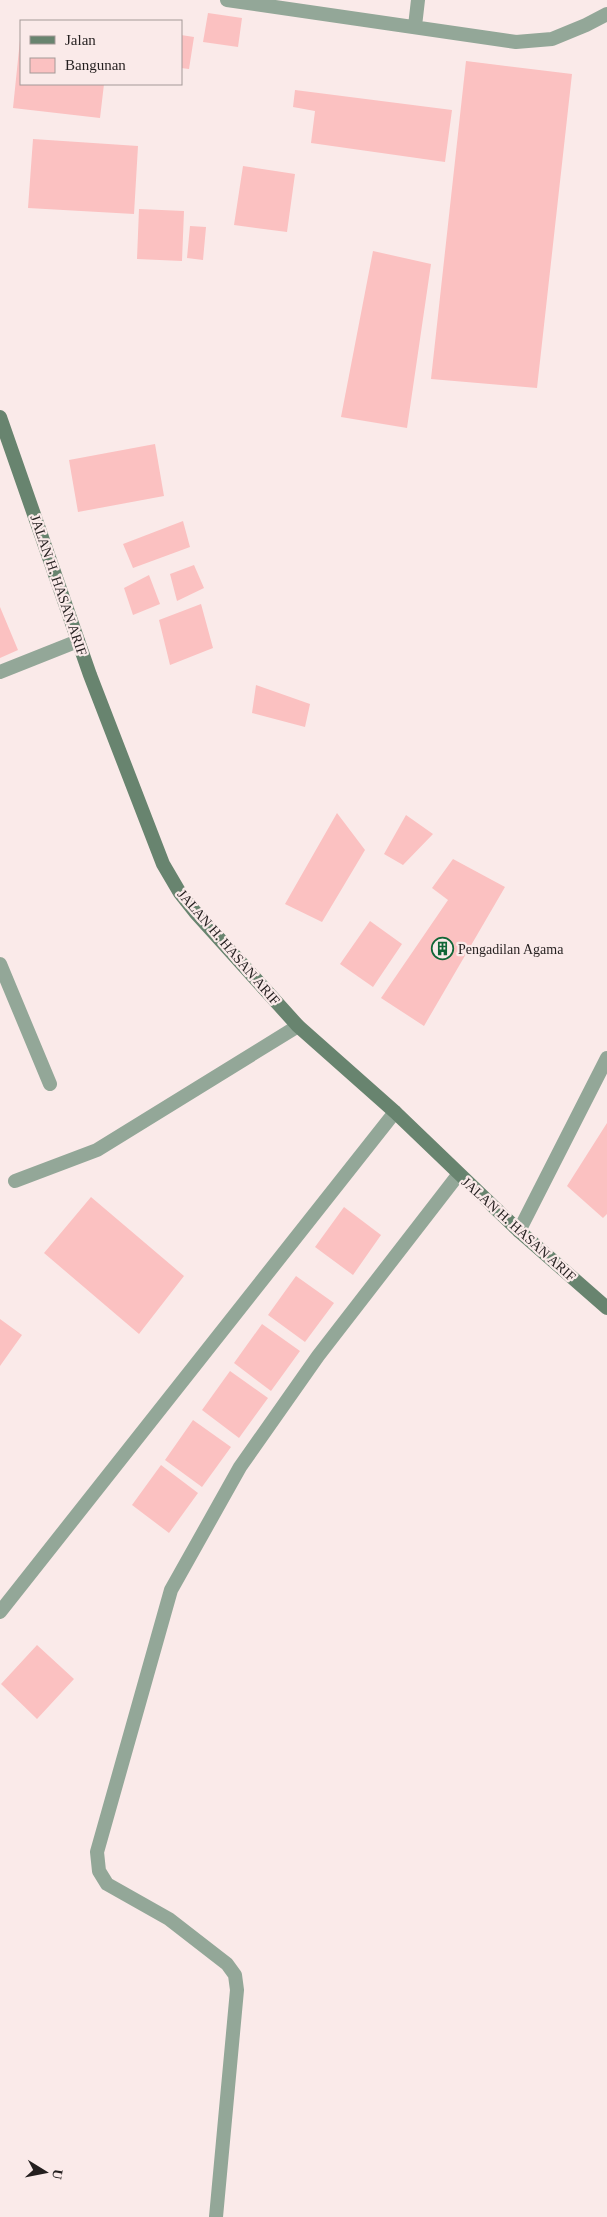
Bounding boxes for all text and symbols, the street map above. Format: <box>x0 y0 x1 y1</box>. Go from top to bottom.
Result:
legend <box>20 20 182 85</box>
text: Jalan <box>65 32 96 48</box>
text: Bangunan <box>65 57 126 73</box>
street label: JALAN H. HASAN ARIF <box>27 513 90 658</box>
street label: JALAN H. HASAN ARIF <box>174 887 283 1008</box>
building icon: Pengadilan Agama <box>430 937 454 961</box>
place label: Pengadilan Agama <box>458 942 564 957</box>
street label: JALAN H. HASAN ARIF <box>459 1174 579 1285</box>
north arrow <box>20 2147 70 2197</box>
text: U <box>49 2168 66 2180</box>

